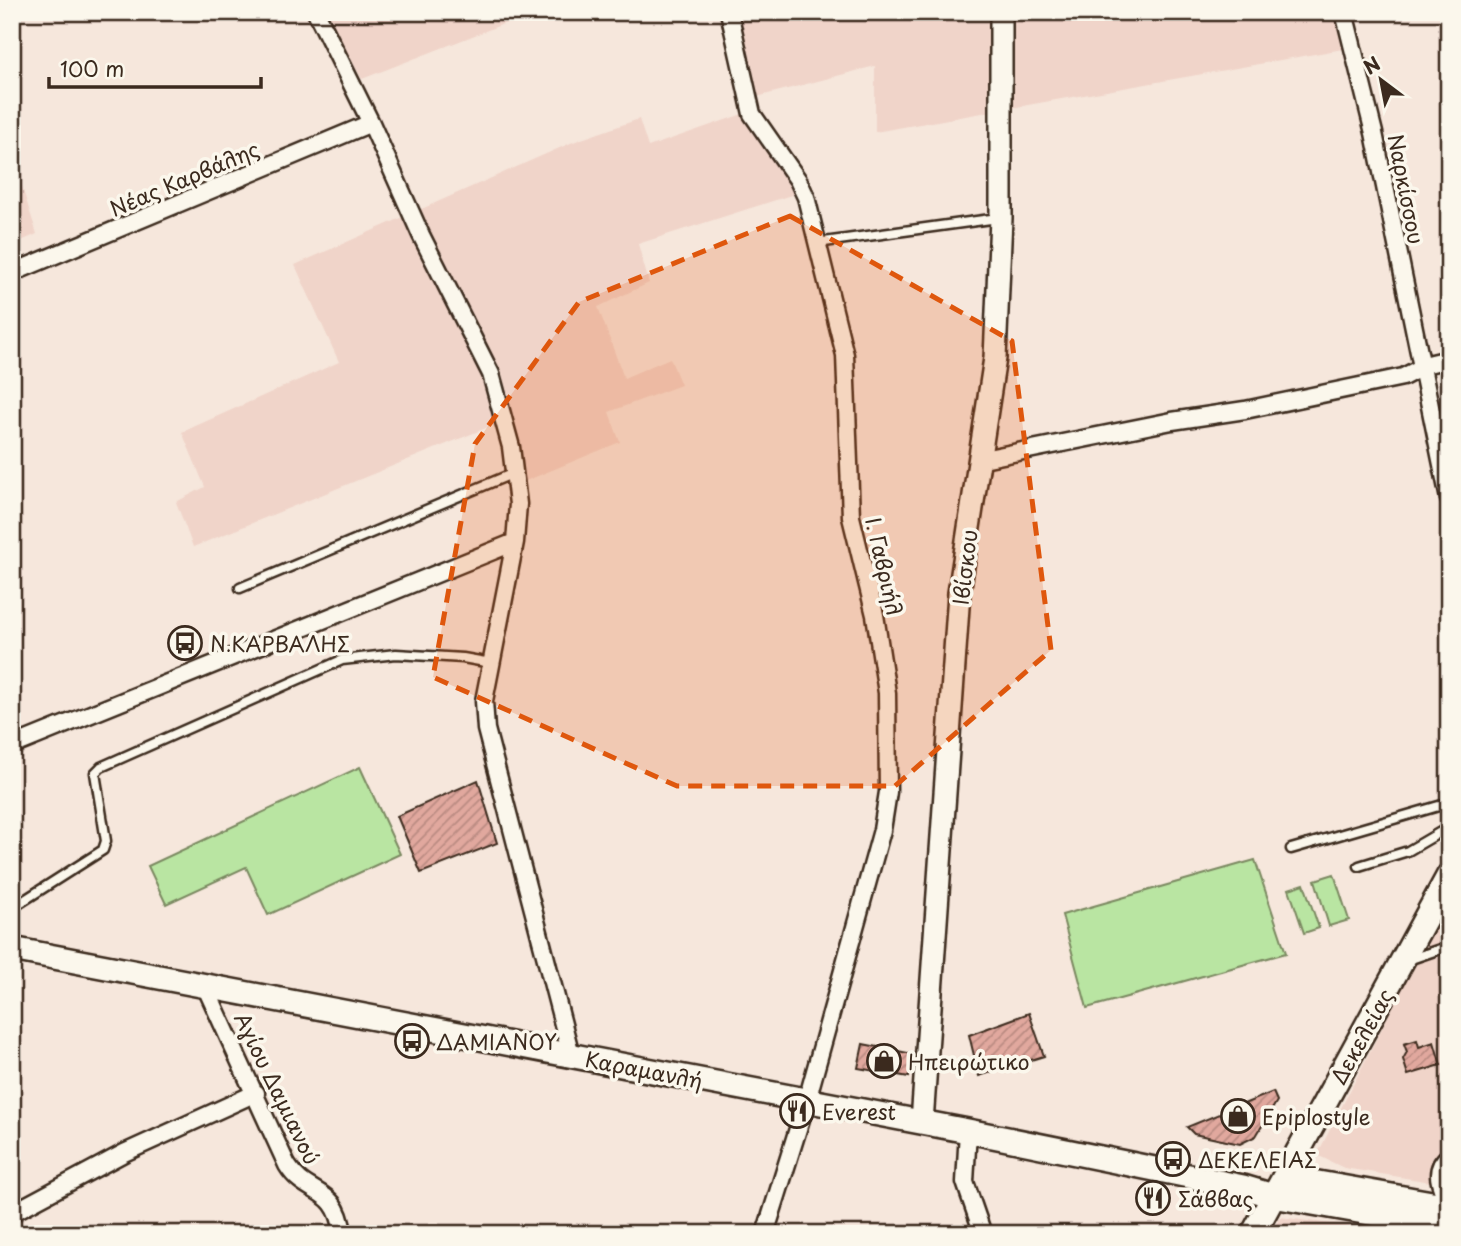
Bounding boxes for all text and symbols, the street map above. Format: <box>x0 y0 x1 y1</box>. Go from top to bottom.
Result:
scale bar <box>49 46 261 90</box>
north arrow <box>1346 46 1416 116</box>
text: N <box>1358 49 1385 81</box>
text: 100 m <box>60 52 124 84</box>
street label: Ναρκίσσου <box>1381 131 1433 247</box>
street label: Νέας Καρβάλης <box>104 132 264 224</box>
street label: Ι. Γαβριήλ <box>858 514 912 618</box>
street label: Ιβίσκου <box>944 527 984 607</box>
bus stop icon: Ν.ΚΑΡΒΑΛΗΣ <box>166 624 204 662</box>
place label: Ν.ΚΑΡΒΑΛΗΣ <box>210 627 350 659</box>
street label: Δεκελείας <box>1322 982 1401 1090</box>
street label: Αγίου Δαμιανού <box>227 1007 329 1169</box>
bus stop icon: ΔΑΜΙΑΝΟΥ <box>393 1022 431 1060</box>
place label: ΔΑΜΙΑΝΟΥ <box>436 1025 557 1057</box>
street label: Καραμανλή <box>583 1042 705 1096</box>
shop icon: Ηπειρώτικο <box>865 1042 903 1080</box>
place label: Ηπειρώτικο <box>908 1045 1030 1077</box>
restaurant icon: Everest <box>778 1092 816 1130</box>
place label: Everest <box>822 1095 896 1127</box>
shop icon: Epiplostyle <box>1219 1097 1257 1135</box>
place label: Epiplostyle <box>1262 1100 1371 1132</box>
bus stop icon: ΔΕΚΕΛΕΙΑΣ <box>1154 1140 1192 1178</box>
place label: ΔΕΚΕΛΕΙΑΣ <box>1198 1143 1317 1175</box>
restaurant icon: Σάββας <box>1134 1179 1172 1217</box>
place label: Σάββας <box>1178 1182 1254 1214</box>

